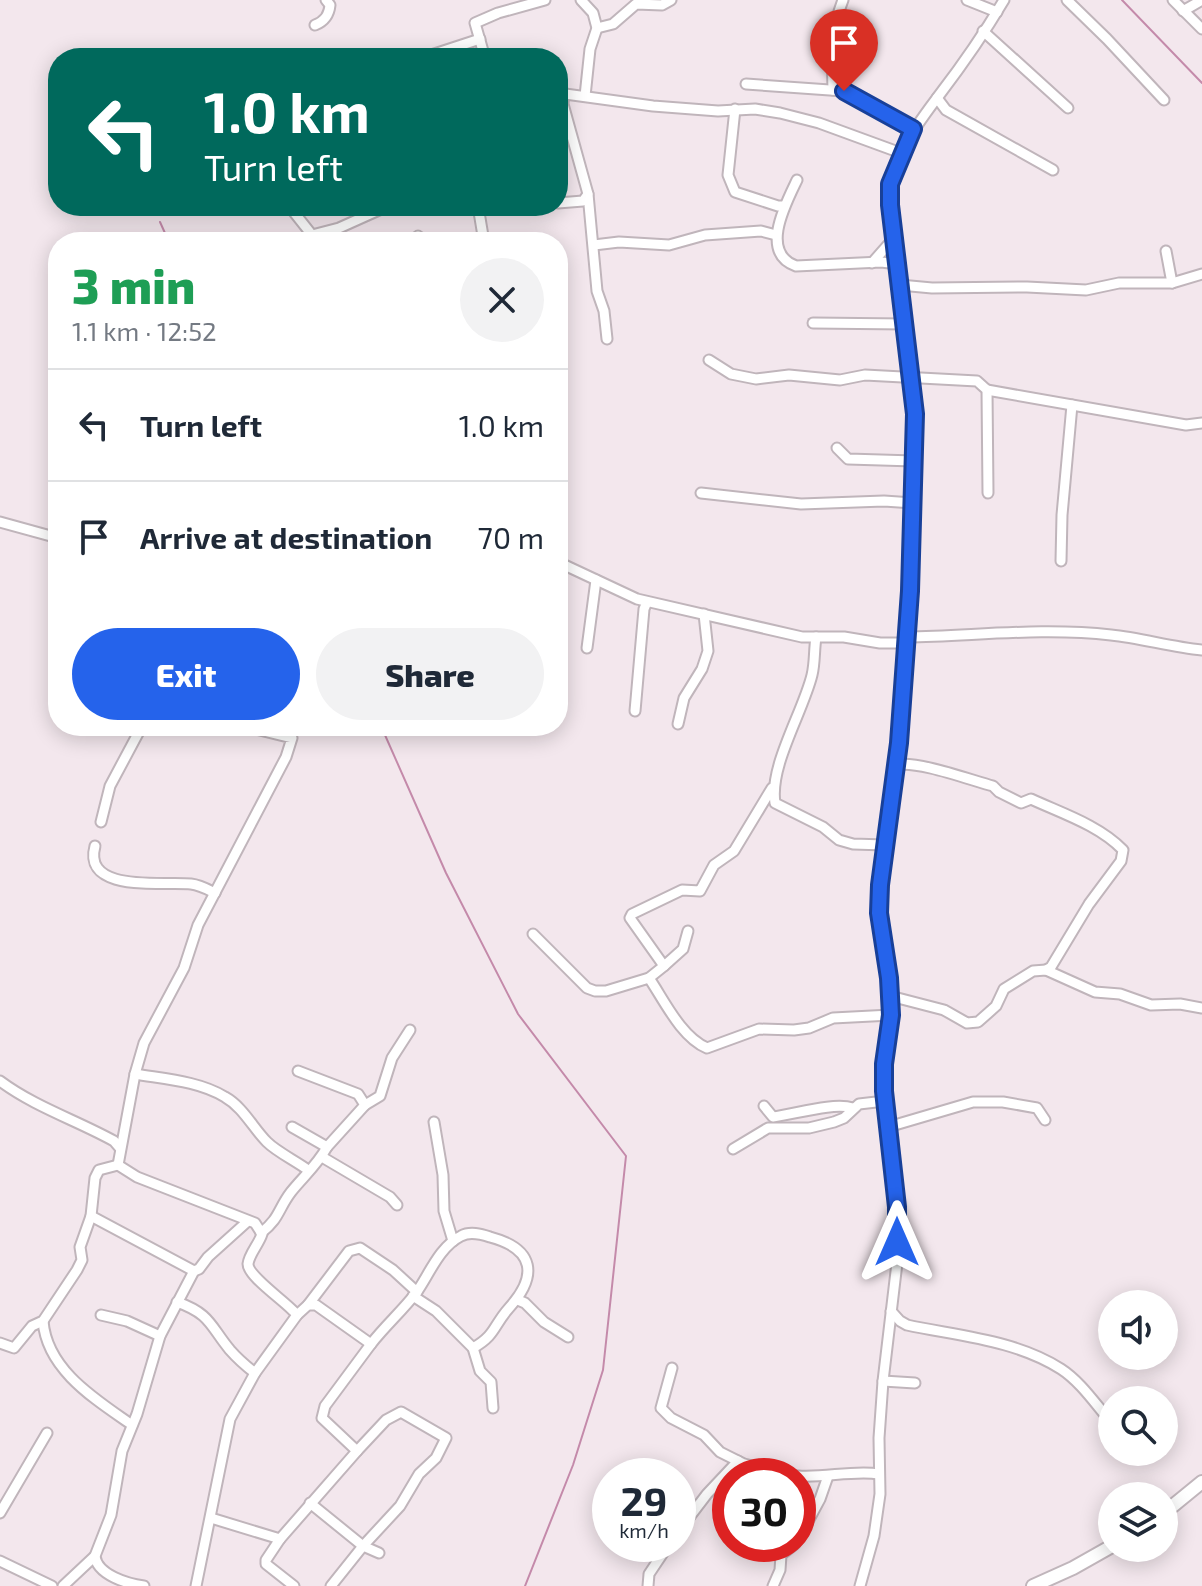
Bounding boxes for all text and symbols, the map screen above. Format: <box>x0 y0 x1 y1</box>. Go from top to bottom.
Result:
pin <box>810 9 878 91</box>
icon: arrive <box>822 21 866 65</box>
text: 1.0 km <box>204 77 370 144</box>
icon: left <box>72 80 176 184</box>
text: Turn left <box>204 145 343 188</box>
text: 3 min <box>72 256 195 314</box>
button: close <box>460 258 544 342</box>
text: 1.1 km · 12:52 <box>72 315 217 346</box>
icon: left <box>72 403 116 447</box>
text: Turn left <box>140 407 262 443</box>
text: 1.0 km <box>459 407 544 443</box>
icon: arrive <box>72 515 116 559</box>
text: Arrive at destination <box>140 519 432 555</box>
text: 70 m <box>478 519 544 555</box>
button: Exit <box>72 628 300 720</box>
button: Share <box>316 628 544 720</box>
position arrow <box>855 1200 939 1284</box>
map controls <box>1098 1290 1178 1562</box>
button: sound <box>1098 1290 1178 1370</box>
button: search <box>1098 1386 1178 1466</box>
speed limit sign: 30 <box>712 1458 816 1562</box>
text: 29 <box>621 1476 667 1524</box>
button: layers <box>1098 1482 1178 1562</box>
text: km/h <box>619 1518 669 1542</box>

